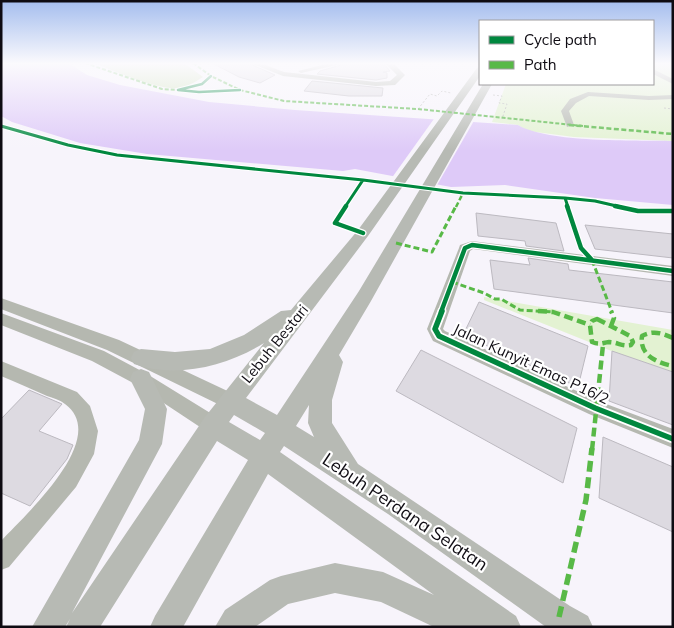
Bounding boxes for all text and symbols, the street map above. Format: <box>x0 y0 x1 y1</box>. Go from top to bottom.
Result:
legend <box>479 20 654 85</box>
text: Cycle path <box>524 30 597 49</box>
text: Path <box>524 55 556 74</box>
street label: Lebuh Bestari <box>237 301 312 387</box>
street label: Jalan Kunyit Emas P16/2 <box>450 319 612 408</box>
street label: Lebuh Perdana Selatan <box>318 448 492 576</box>

